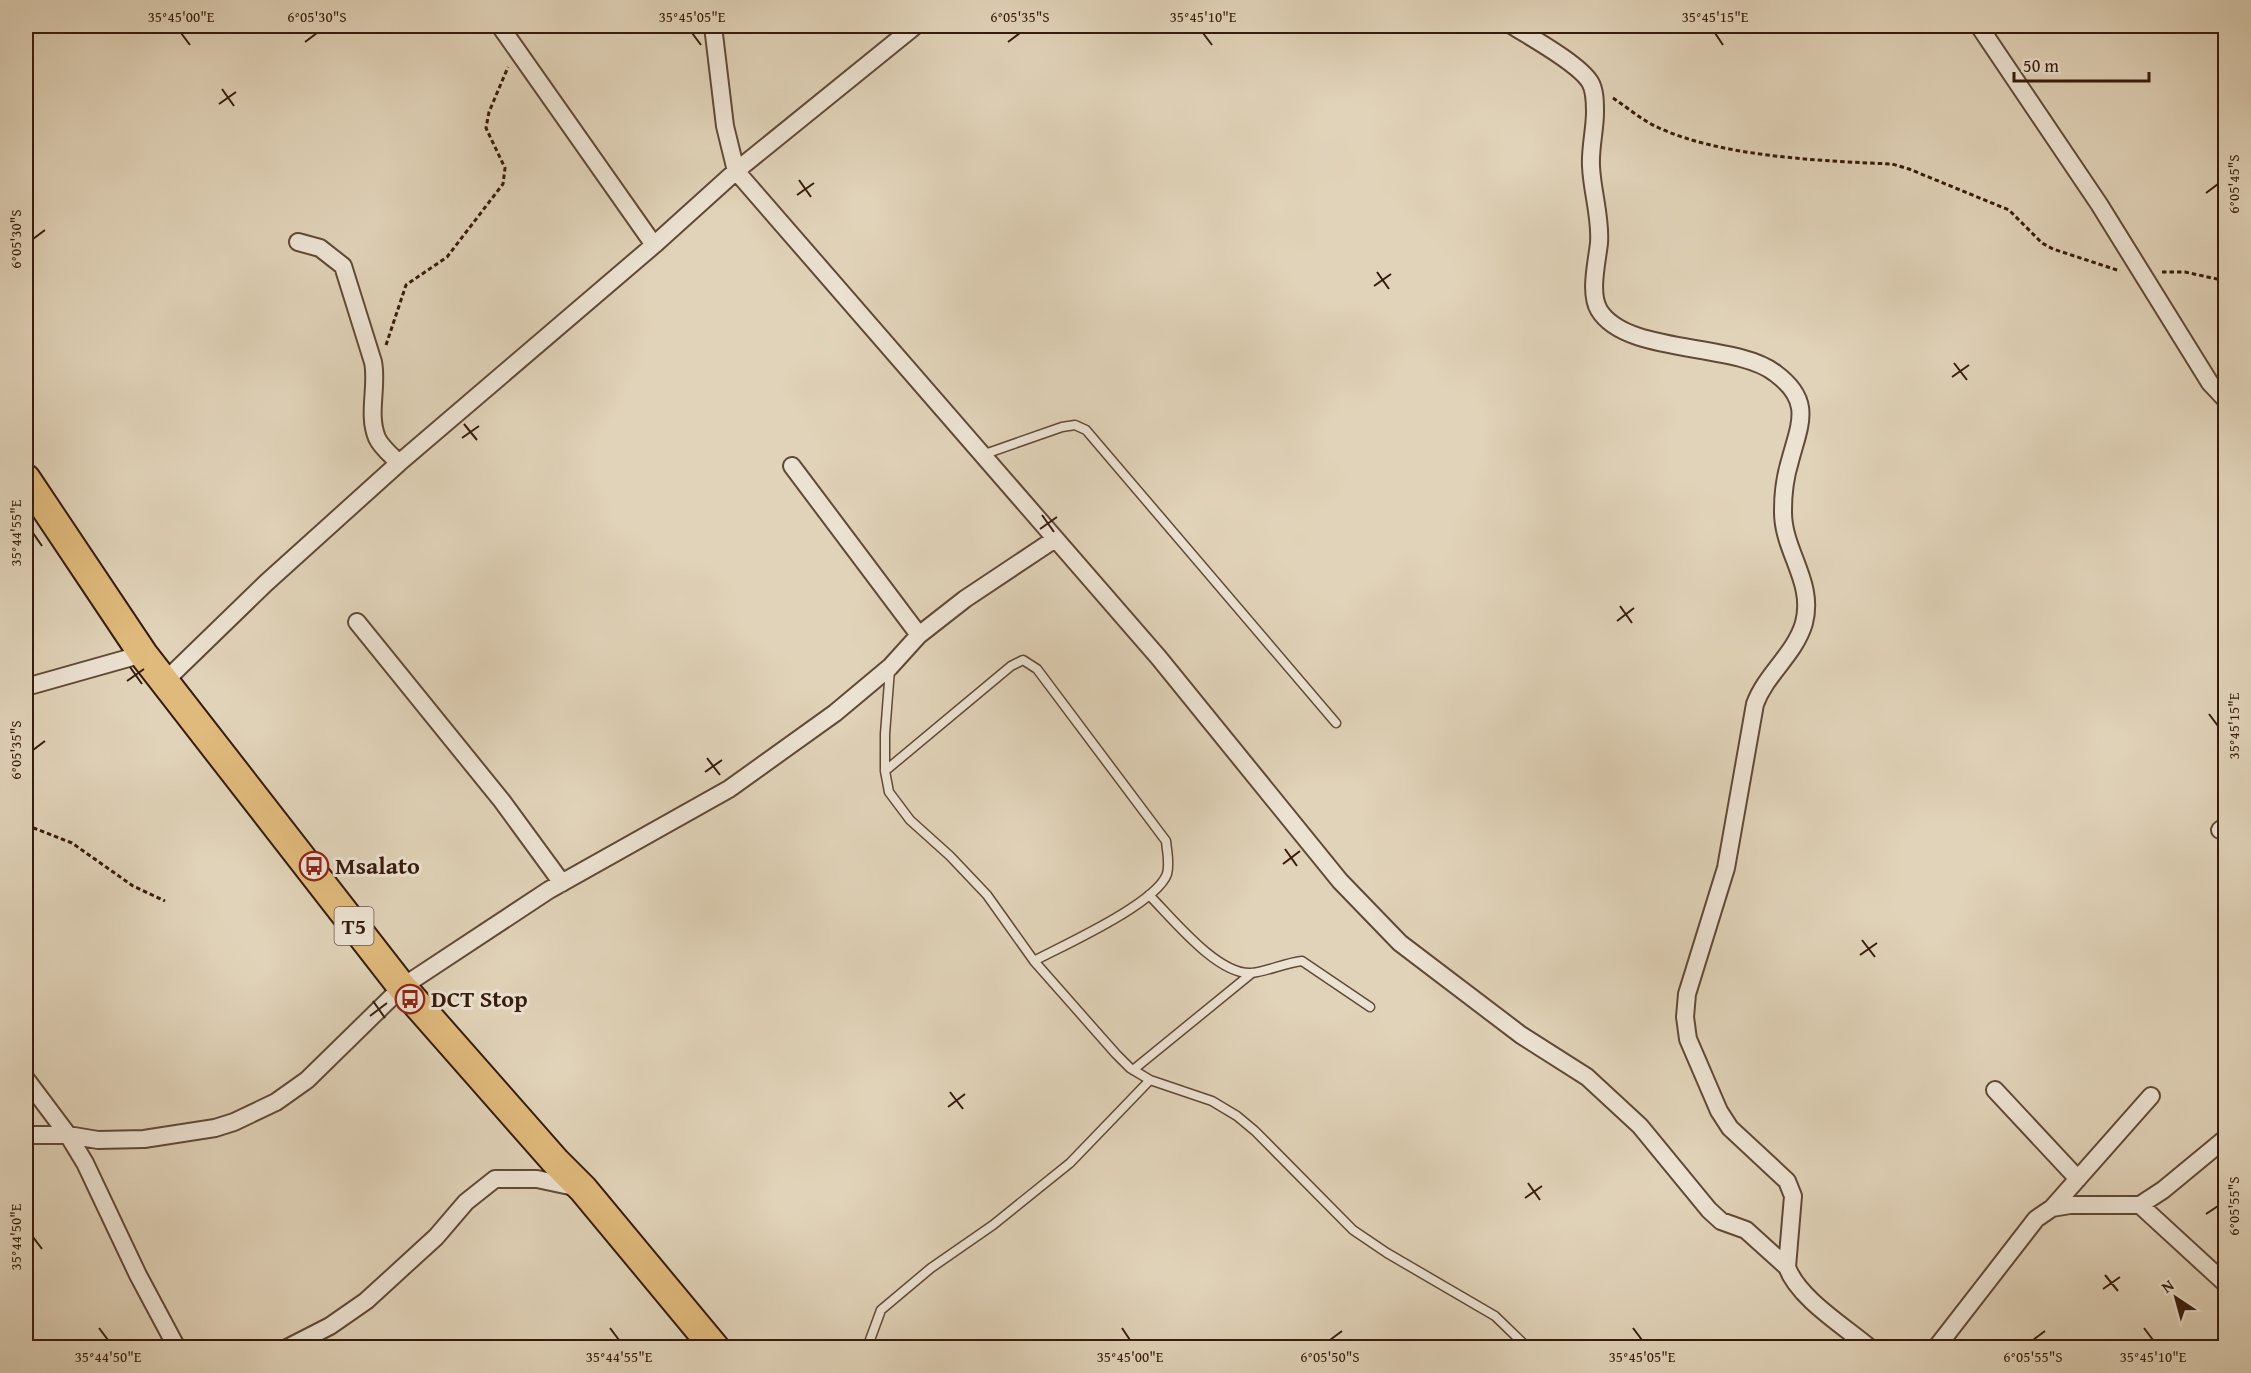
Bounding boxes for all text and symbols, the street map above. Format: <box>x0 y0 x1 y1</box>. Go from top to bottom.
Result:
text: 35°45'00"E <box>148 6 215 27</box>
text: 6°05'30"S <box>287 6 347 27</box>
text: 35°45'05"E <box>659 6 726 27</box>
text: 6°05'35"S <box>990 6 1050 27</box>
text: 35°45'10"E <box>1170 6 1237 27</box>
text: 35°45'15"E <box>1682 6 1749 27</box>
scale bar <box>2014 45 2149 83</box>
text: 50 m <box>2023 52 2059 79</box>
text: 6°05'45"S <box>2223 154 2244 214</box>
text: 6°05'30"S <box>5 209 26 269</box>
text: 35°44'55"E <box>5 499 26 566</box>
text: 35°45'15"E <box>2223 692 2244 759</box>
text: 6°05'35"S <box>5 720 26 780</box>
place label: Msalato <box>335 848 420 883</box>
bus stop icon: Msalato <box>298 850 330 882</box>
road number: T5 <box>334 907 374 945</box>
place label: DCT Stop <box>431 981 528 1016</box>
bus stop icon: DCT Stop <box>394 983 426 1015</box>
text: 6°05'55"S <box>2223 1176 2244 1236</box>
text: 35°44'50"E <box>5 1203 26 1270</box>
north arrow <box>2146 1268 2206 1328</box>
text: N <box>2156 1273 2179 1299</box>
text: 35°44'50"E <box>75 1346 142 1367</box>
text: 35°44'55"E <box>586 1346 653 1367</box>
text: 35°45'00"E <box>1097 1346 1164 1367</box>
text: 6°05'50"S <box>1300 1346 1360 1367</box>
text: 35°45'05"E <box>1609 1346 1676 1367</box>
text: 6°05'55"S <box>2003 1346 2063 1367</box>
text: 35°45'10"E <box>2120 1346 2187 1367</box>

